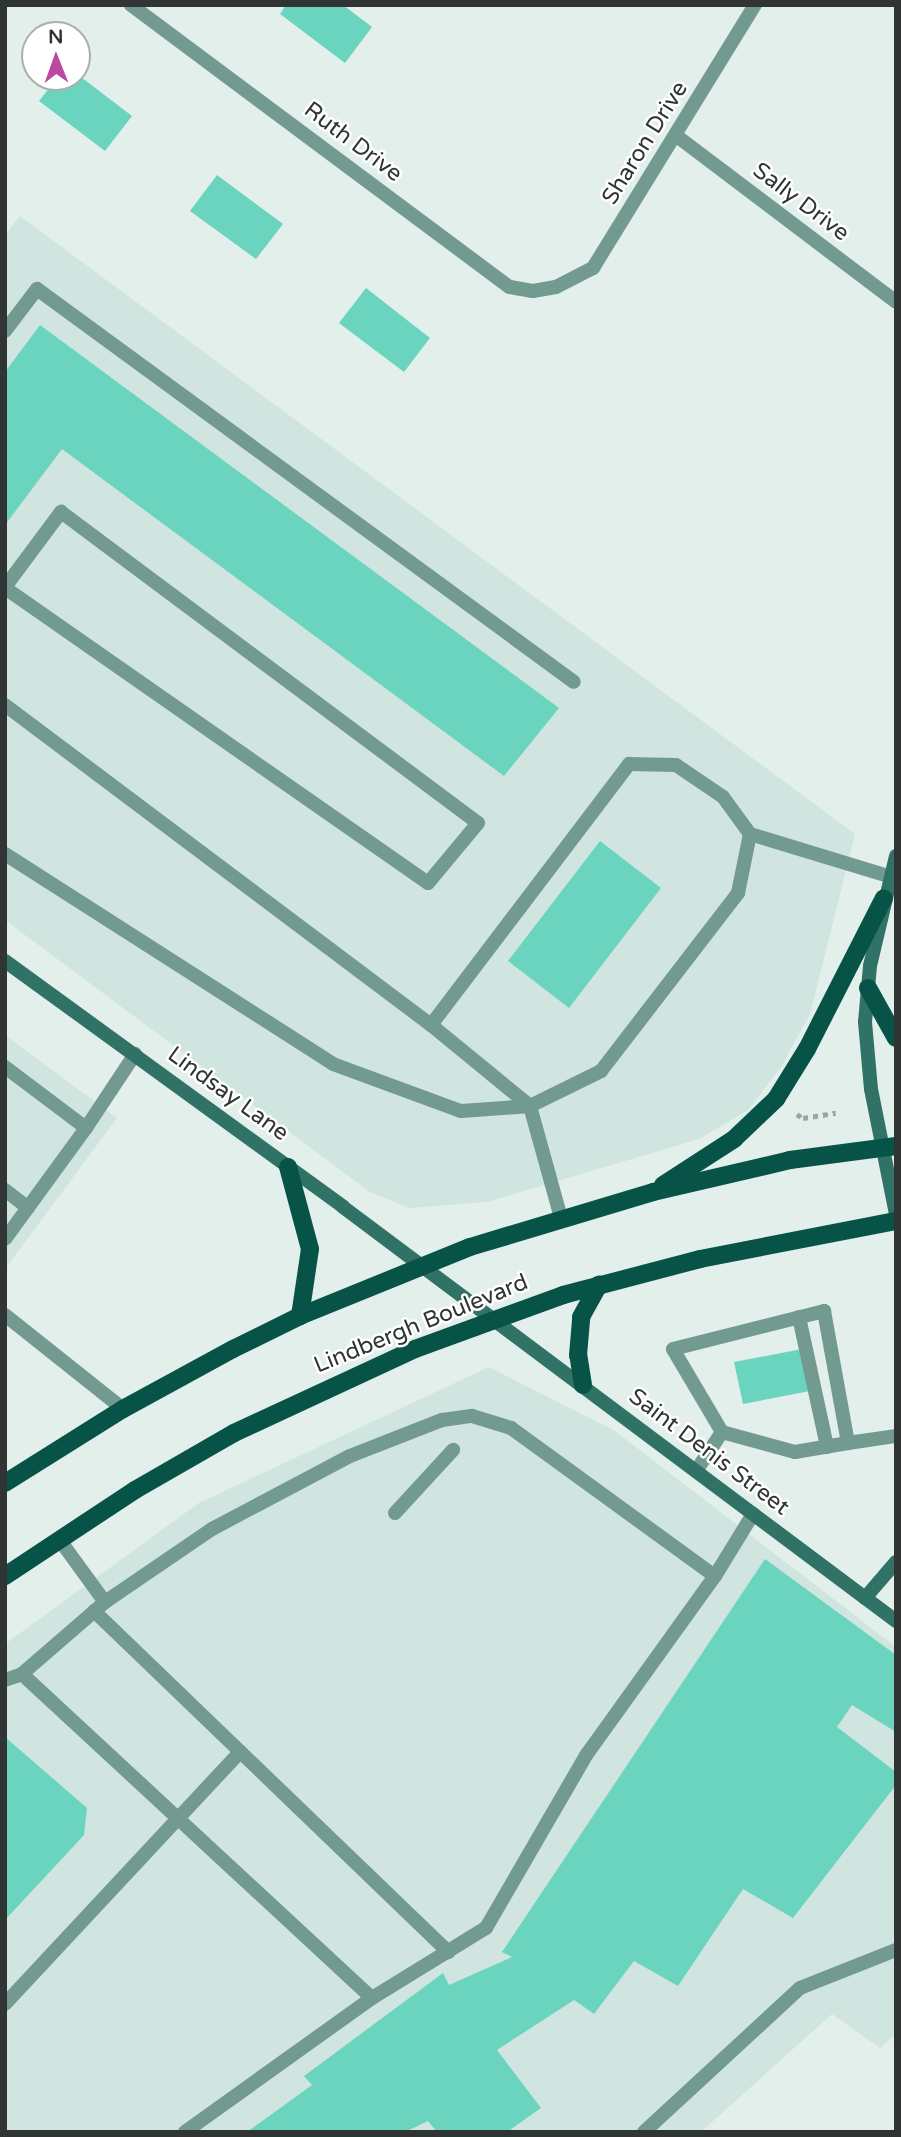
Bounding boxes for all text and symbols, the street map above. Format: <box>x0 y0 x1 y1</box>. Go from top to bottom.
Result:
north arrow <box>21 21 91 91</box>
text: N <box>48 26 63 48</box>
street label: Sharon Drive <box>596 76 694 210</box>
street label: Ruth Drive <box>298 96 408 188</box>
street label: Sally Drive <box>747 157 855 247</box>
street label: Lindsay Lane <box>162 1041 294 1147</box>
street label: Lindbergh Boulevard <box>310 1268 532 1380</box>
street label: Saint Denis Street <box>623 1383 795 1521</box>

